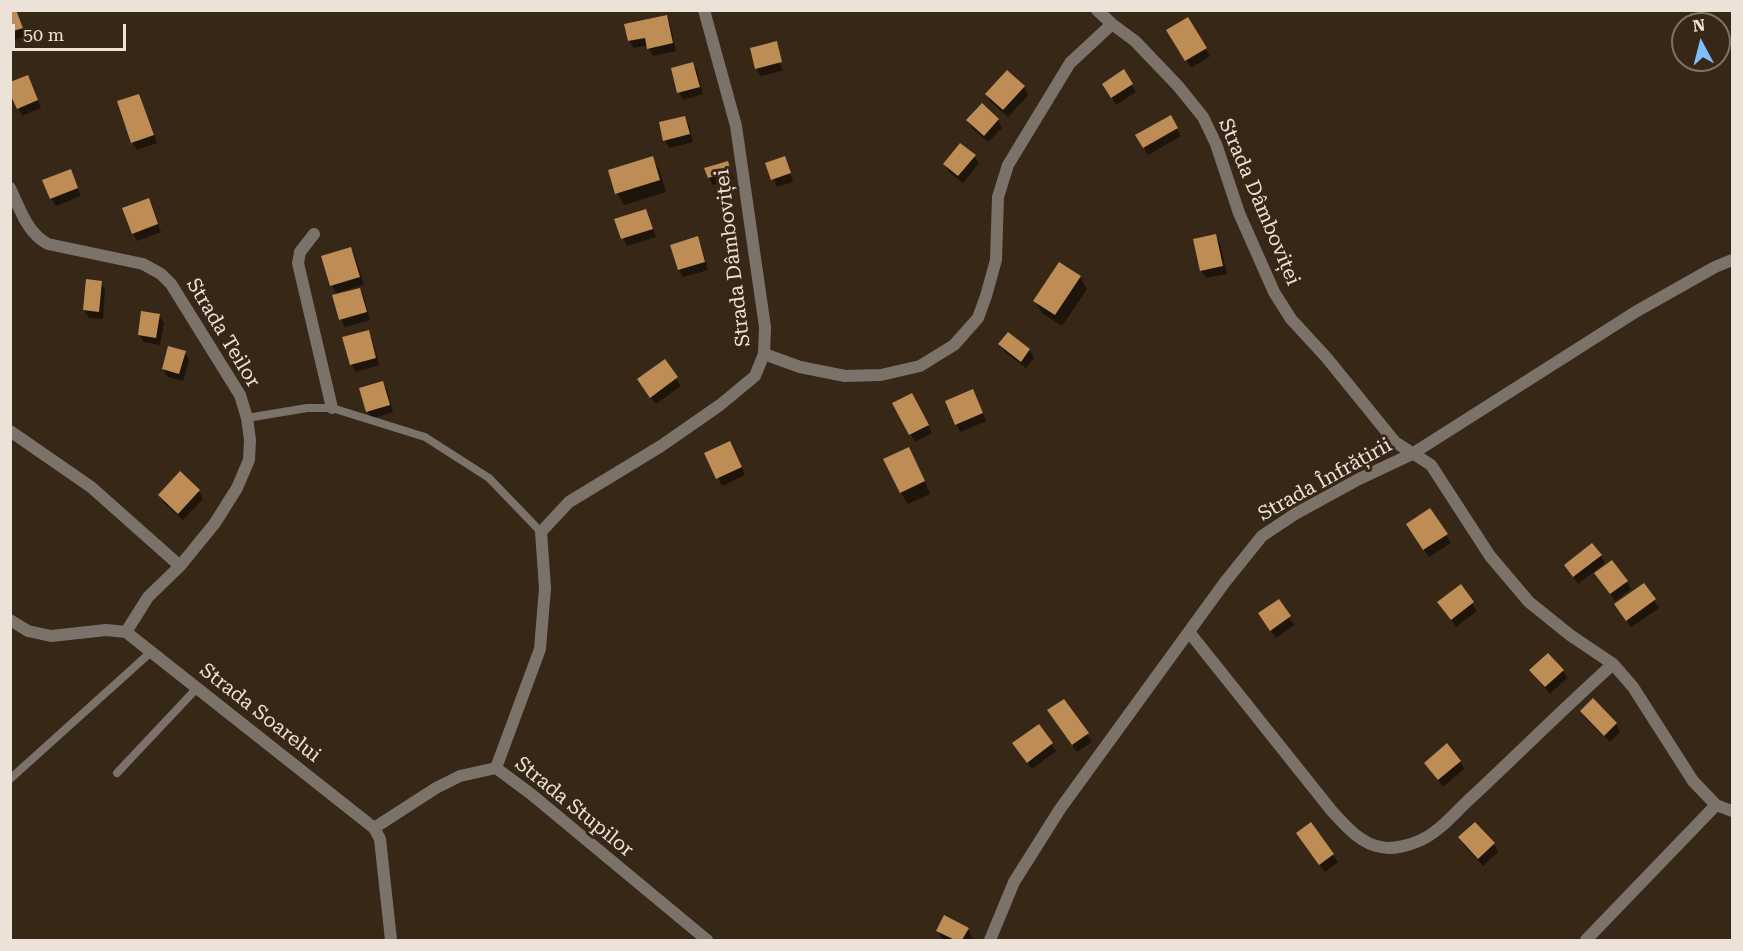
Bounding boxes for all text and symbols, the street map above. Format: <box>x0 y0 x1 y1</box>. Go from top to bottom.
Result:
scale bar <box>15 12 129 50</box>
north arrow <box>1671 12 1731 72</box>
text: N <box>1692 15 1706 36</box>
text: 50 m <box>23 24 64 45</box>
street label: Strada Dâmboviței <box>1213 115 1305 289</box>
street label: Strada Dâmboviței <box>710 168 756 348</box>
street label: Strada Teilor <box>181 274 265 392</box>
street label: Strada Înfrățirii <box>1254 433 1396 527</box>
street label: Strada Soarelui <box>195 658 325 768</box>
street label: Strada Stupilor <box>510 752 638 862</box>

